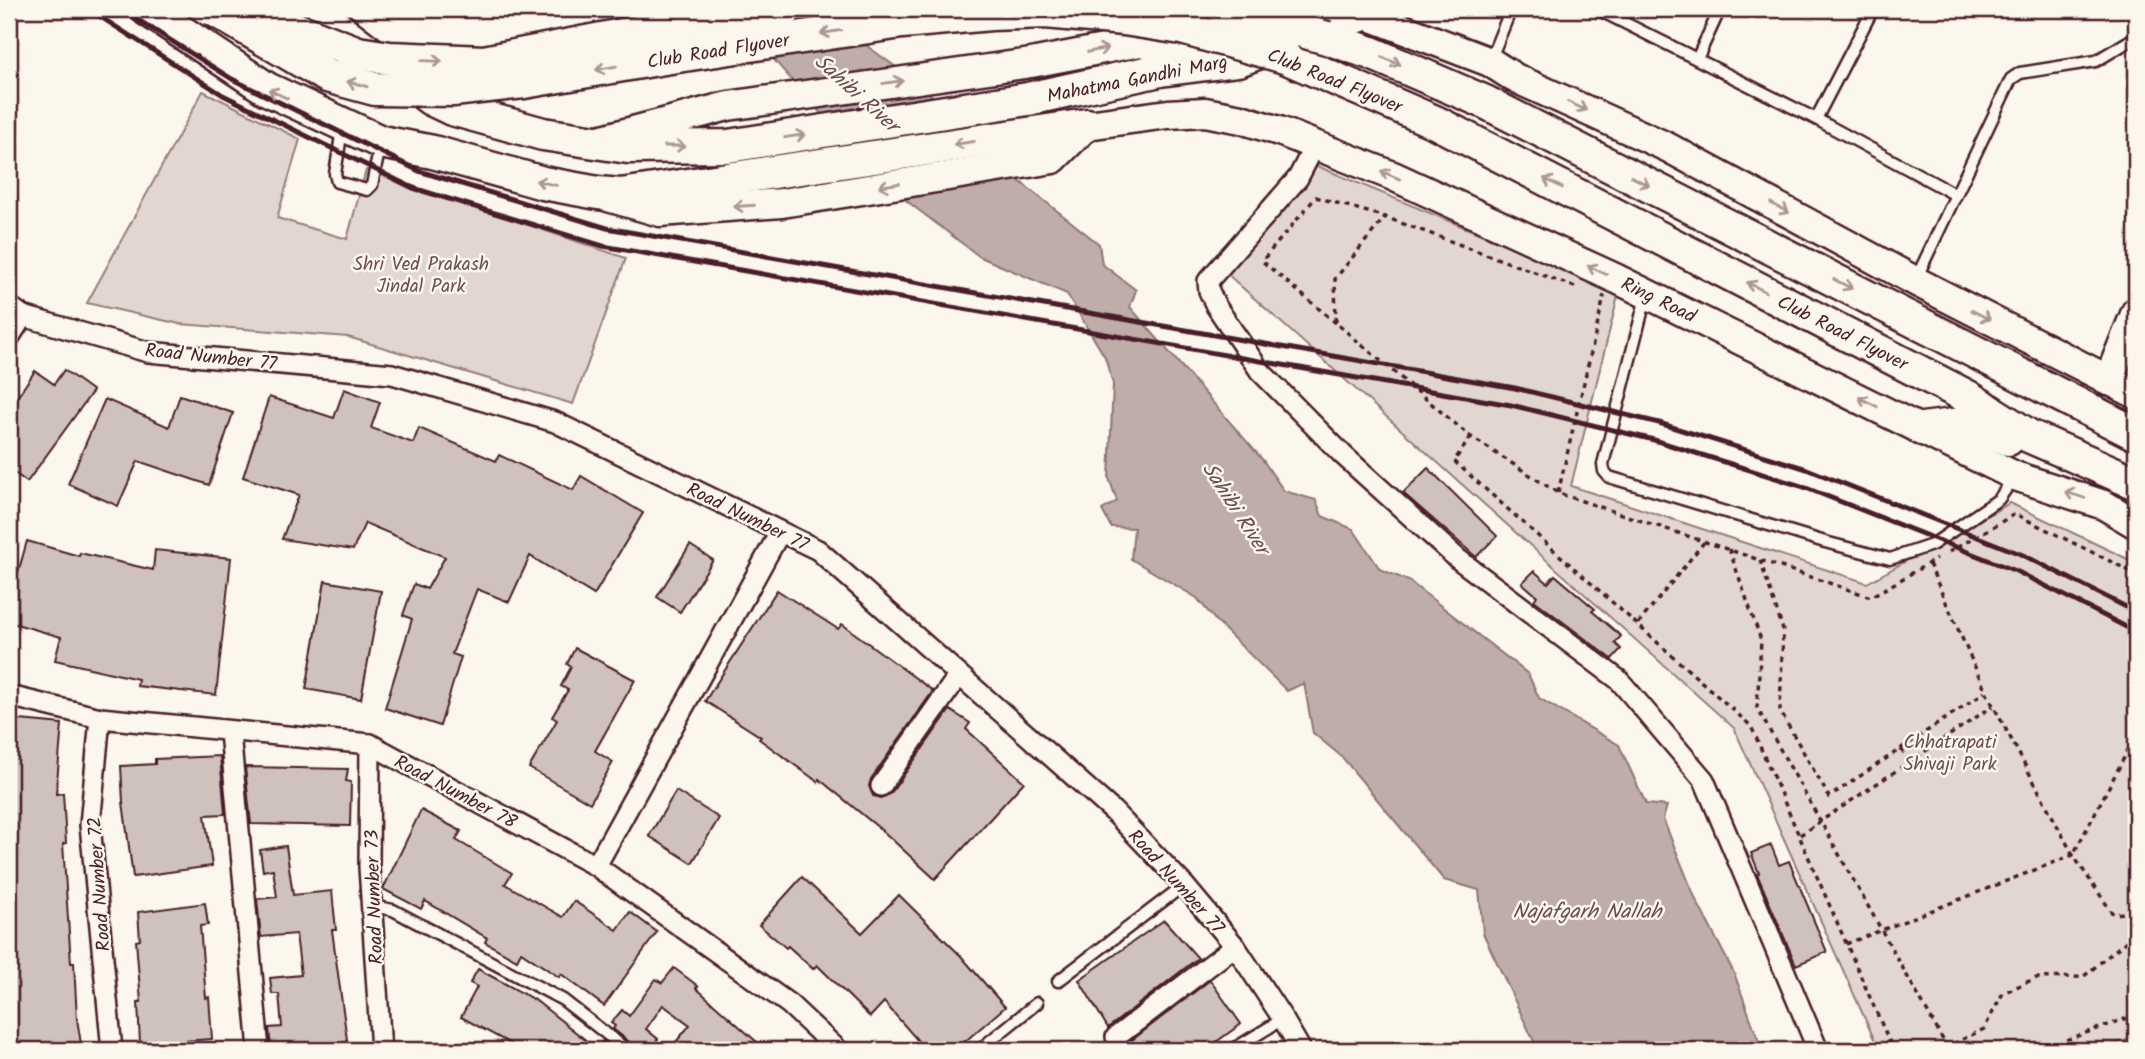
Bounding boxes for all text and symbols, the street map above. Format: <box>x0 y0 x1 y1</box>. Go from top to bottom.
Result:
street label: Club Road Flyover <box>645 26 793 78</box>
one-way arrow <box>820 26 843 39</box>
street label: Club Road Flyover <box>1262 41 1408 123</box>
one-way arrow <box>1086 43 1109 56</box>
water label: Sahibi River <box>806 47 909 144</box>
street label: Mahatma Gandhi Marg <box>1044 48 1230 112</box>
one-way arrow <box>421 54 444 67</box>
one-way arrow <box>1380 55 1401 68</box>
one-way arrow <box>595 62 618 75</box>
one-way arrow <box>881 75 903 88</box>
one-way arrow <box>346 77 369 90</box>
one-way arrow <box>268 87 289 101</box>
one-way arrow <box>1566 100 1587 114</box>
one-way arrow <box>783 129 806 142</box>
one-way arrow <box>954 137 976 150</box>
one-way arrow <box>663 139 686 153</box>
one-way arrow <box>1380 168 1402 181</box>
one-way arrow <box>1629 174 1650 188</box>
one-way arrow <box>1544 175 1564 189</box>
one-way arrow <box>535 176 558 189</box>
one-way arrow <box>878 179 901 192</box>
one-way arrow <box>733 200 756 213</box>
one-way arrow <box>1769 202 1790 215</box>
park label: Shri Ved Prakash Jindal Park <box>353 250 489 302</box>
one-way arrow <box>1587 263 1608 276</box>
street label: Ring Road <box>1615 270 1701 332</box>
one-way arrow <box>1832 277 1853 291</box>
one-way arrow <box>1746 280 1766 294</box>
street label: Club Road Flyover <box>1771 288 1914 380</box>
one-way arrow <box>1970 309 1991 322</box>
street label: Road Number 77 <box>143 336 280 380</box>
one-way arrow <box>1858 394 1879 408</box>
water label: Sahibi River <box>1193 456 1279 565</box>
street label: Road Number 77 <box>681 475 814 561</box>
one-way arrow <box>2064 488 2086 500</box>
park label: Chhatrapati Shivaji Park <box>1903 728 1998 780</box>
street label: Road Number 78 <box>388 748 522 838</box>
street label: Road Number 72 <box>80 815 120 952</box>
street label: Road Number 77 <box>1120 823 1232 943</box>
street label: Road Number 73 <box>358 829 392 965</box>
water label: Najafgarh Nallah <box>1512 896 1663 929</box>

